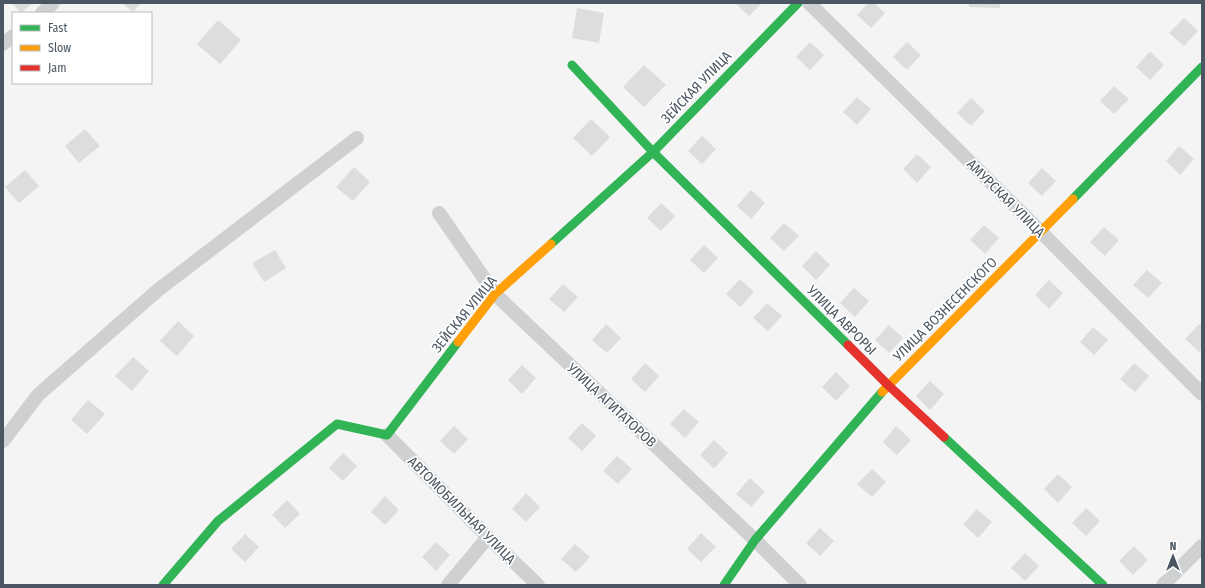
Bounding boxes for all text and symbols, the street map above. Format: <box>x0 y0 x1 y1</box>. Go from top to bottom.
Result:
legend <box>12 12 152 84</box>
text: Fast <box>48 21 67 35</box>
text: Slow <box>48 41 71 55</box>
street label: ЗЕЙСКАЯ УЛИЦА <box>658 47 735 127</box>
text: Jam <box>48 61 66 75</box>
street label: АМУРСКАЯ УЛИЦА <box>963 156 1049 241</box>
street label: УЛИЦА ВОЗНЕСЕНСКОГО <box>889 254 1001 366</box>
street label: ЗЕЙСКАЯ УЛИЦА <box>428 272 501 356</box>
street label: УЛИЦА АВРОРЫ <box>803 281 880 359</box>
street label: УЛИЦА АГИТАТОРОВ <box>563 359 660 451</box>
street label: АВТОМОБИЛЬНАЯ УЛИЦА <box>404 453 519 568</box>
north arrow <box>1153 536 1193 576</box>
text: N <box>1170 540 1176 553</box>

